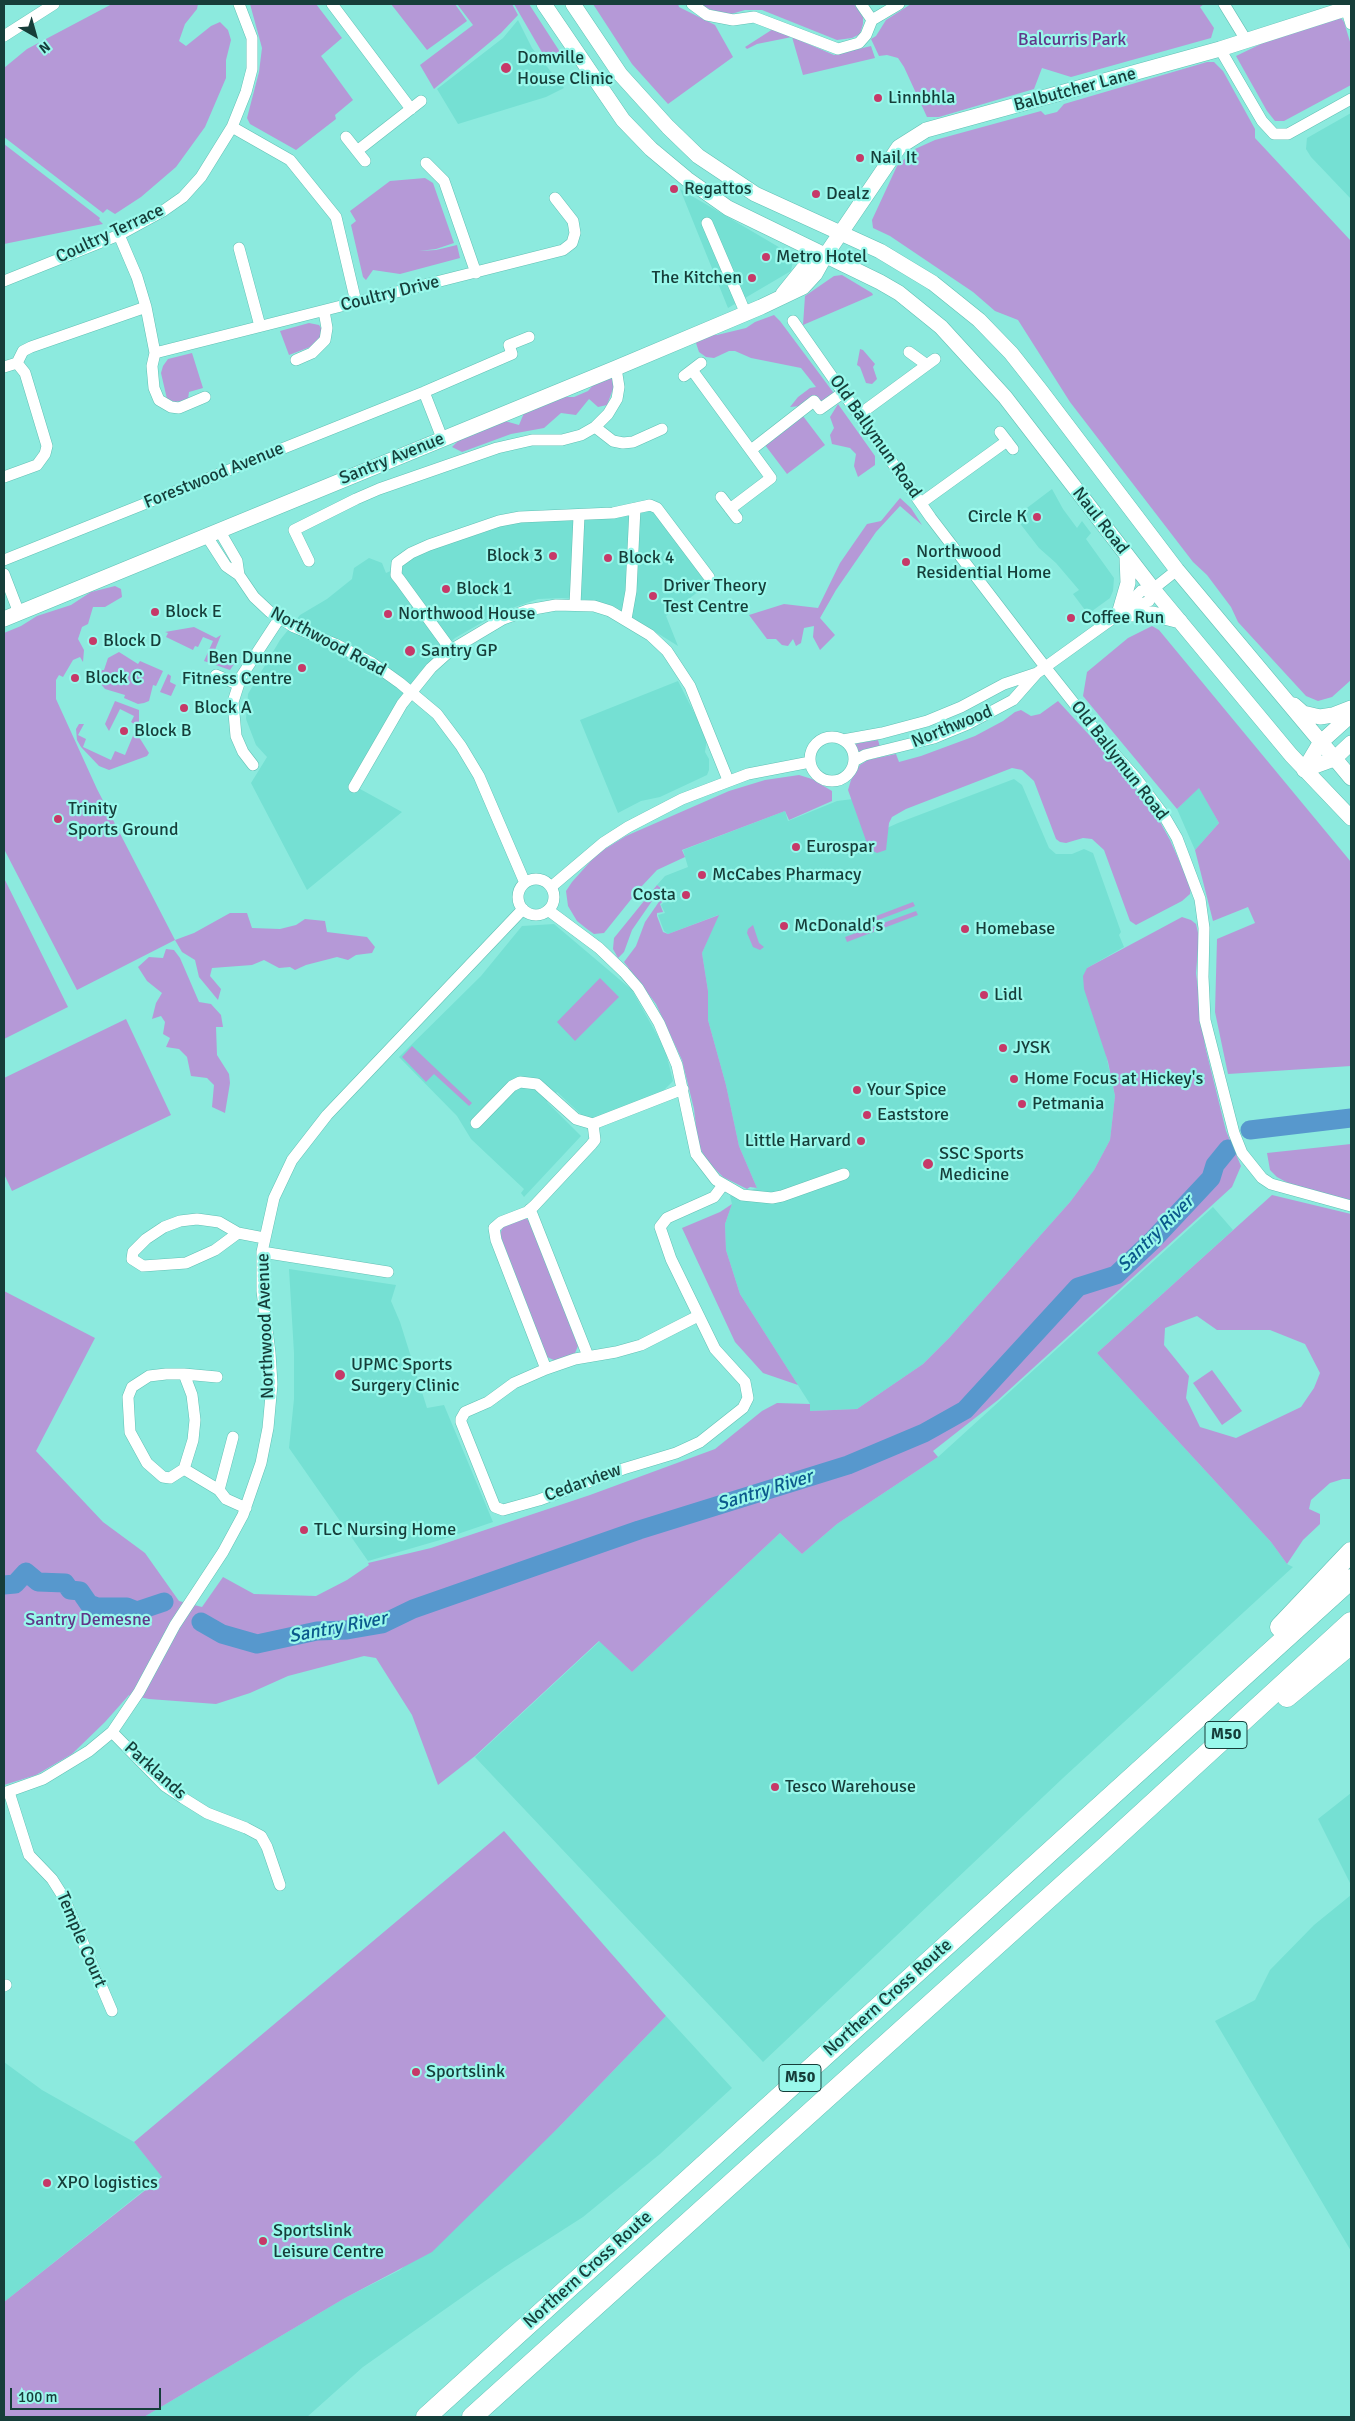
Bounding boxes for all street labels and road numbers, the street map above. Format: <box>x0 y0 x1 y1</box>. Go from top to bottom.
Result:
street label: Balbutcher Lane <box>1011 63 1139 117</box>
street label: Coultry Terrace <box>53 200 167 268</box>
street label: Coultry Drive <box>338 271 442 317</box>
street label: Old Ballymun Road <box>824 371 926 503</box>
street label: Santry Avenue <box>336 428 448 490</box>
street label: Forestwood Avenue <box>141 438 287 514</box>
street label: Naul Road <box>1067 483 1133 559</box>
street label: Northwood Road <box>266 602 390 682</box>
street label: Old Ballymun Road <box>1066 697 1172 825</box>
street label: Northwood <box>908 701 996 753</box>
street label: Northwood Avenue <box>253 1253 279 1399</box>
street label: Cedarview <box>542 1459 624 1507</box>
road number: M50 <box>1205 1722 1247 1748</box>
street label: Parklands <box>120 1738 190 1804</box>
street label: Temple Court <box>51 1889 111 1991</box>
street label: Northern Cross Route <box>819 1935 957 2061</box>
road number: M50 <box>779 2064 821 2092</box>
street label: Northern Cross Route <box>519 2207 657 2333</box>

